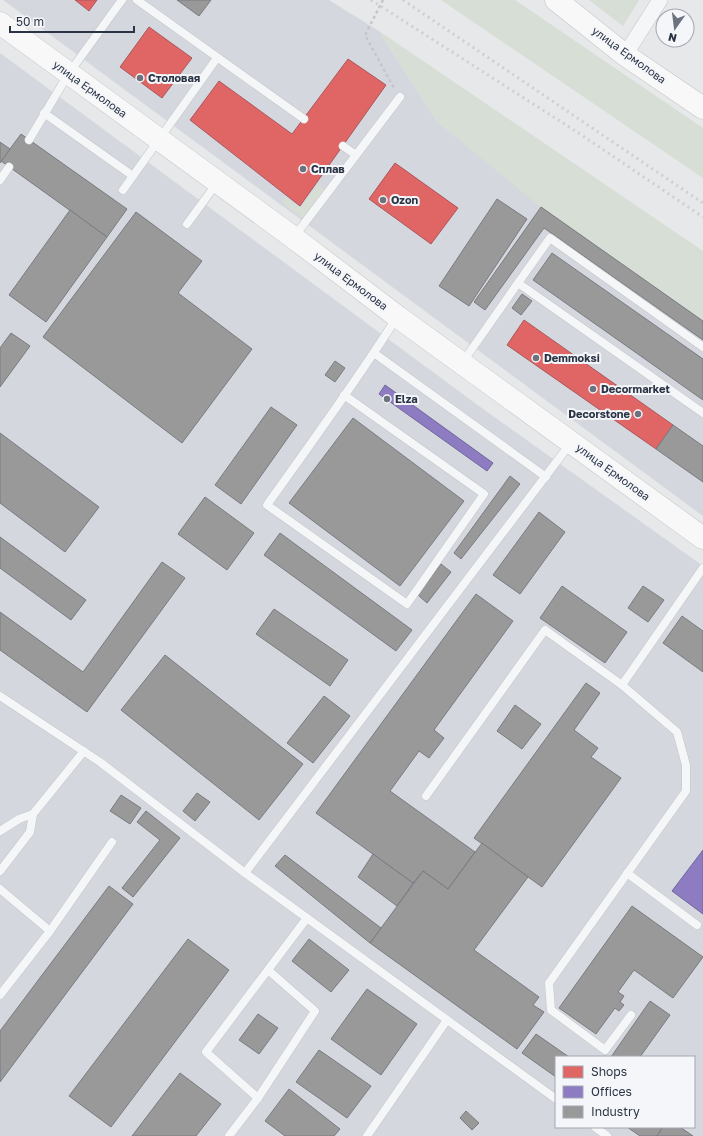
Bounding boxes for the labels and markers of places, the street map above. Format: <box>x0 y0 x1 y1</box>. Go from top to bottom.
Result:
place label: Столовая <box>148 71 200 84</box>
marker: Столовая <box>135 73 145 83</box>
place label: Сплав <box>311 162 345 175</box>
marker: Сплав <box>298 164 308 174</box>
place label: Ozon <box>391 193 419 206</box>
marker: Ozon <box>378 195 388 205</box>
place label: Demmoksi <box>544 351 600 364</box>
marker: Demmoksi <box>531 353 541 363</box>
place label: Decormarket <box>601 382 670 395</box>
marker: Decormarket <box>588 384 598 394</box>
place label: Elza <box>395 392 418 405</box>
marker: Elza <box>382 394 392 404</box>
place label: Decorstone <box>568 407 630 420</box>
marker: Decorstone <box>633 409 643 419</box>

